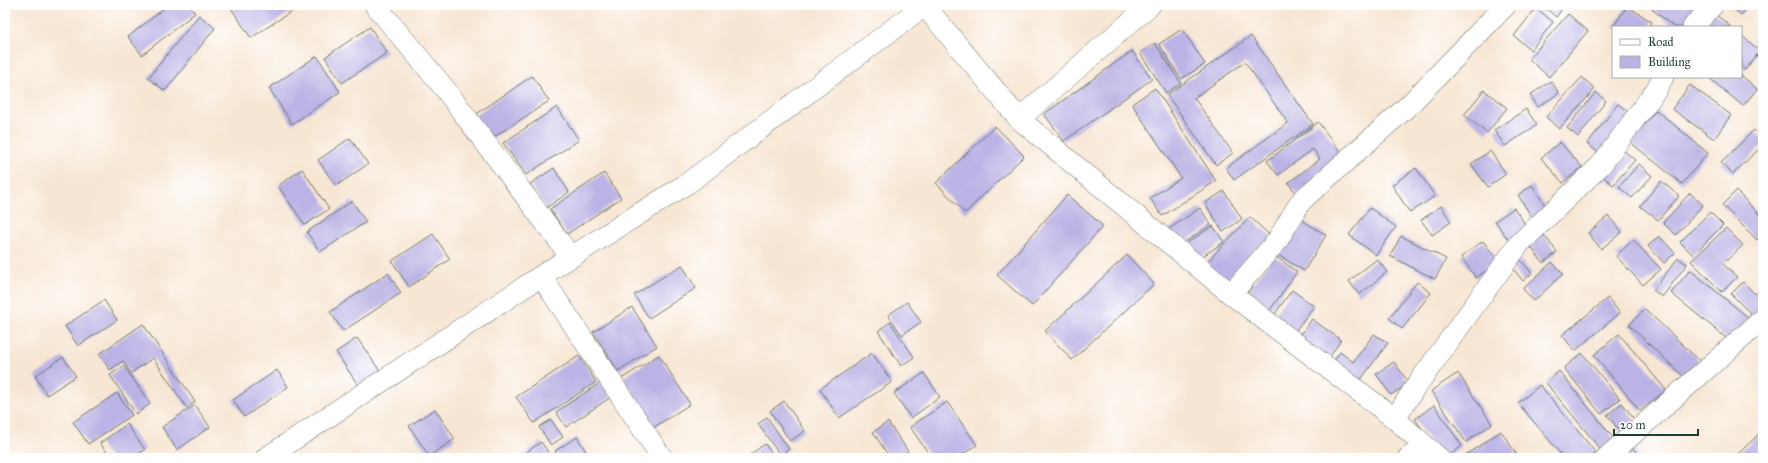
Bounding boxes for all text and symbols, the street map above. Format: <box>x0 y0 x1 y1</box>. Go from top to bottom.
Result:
legend <box>1612 26 1742 78</box>
text: Road <box>1648 35 1674 49</box>
text: Building <box>1648 55 1691 70</box>
scale bar <box>1614 411 1698 437</box>
text: 20 m <box>1620 418 1646 432</box>

